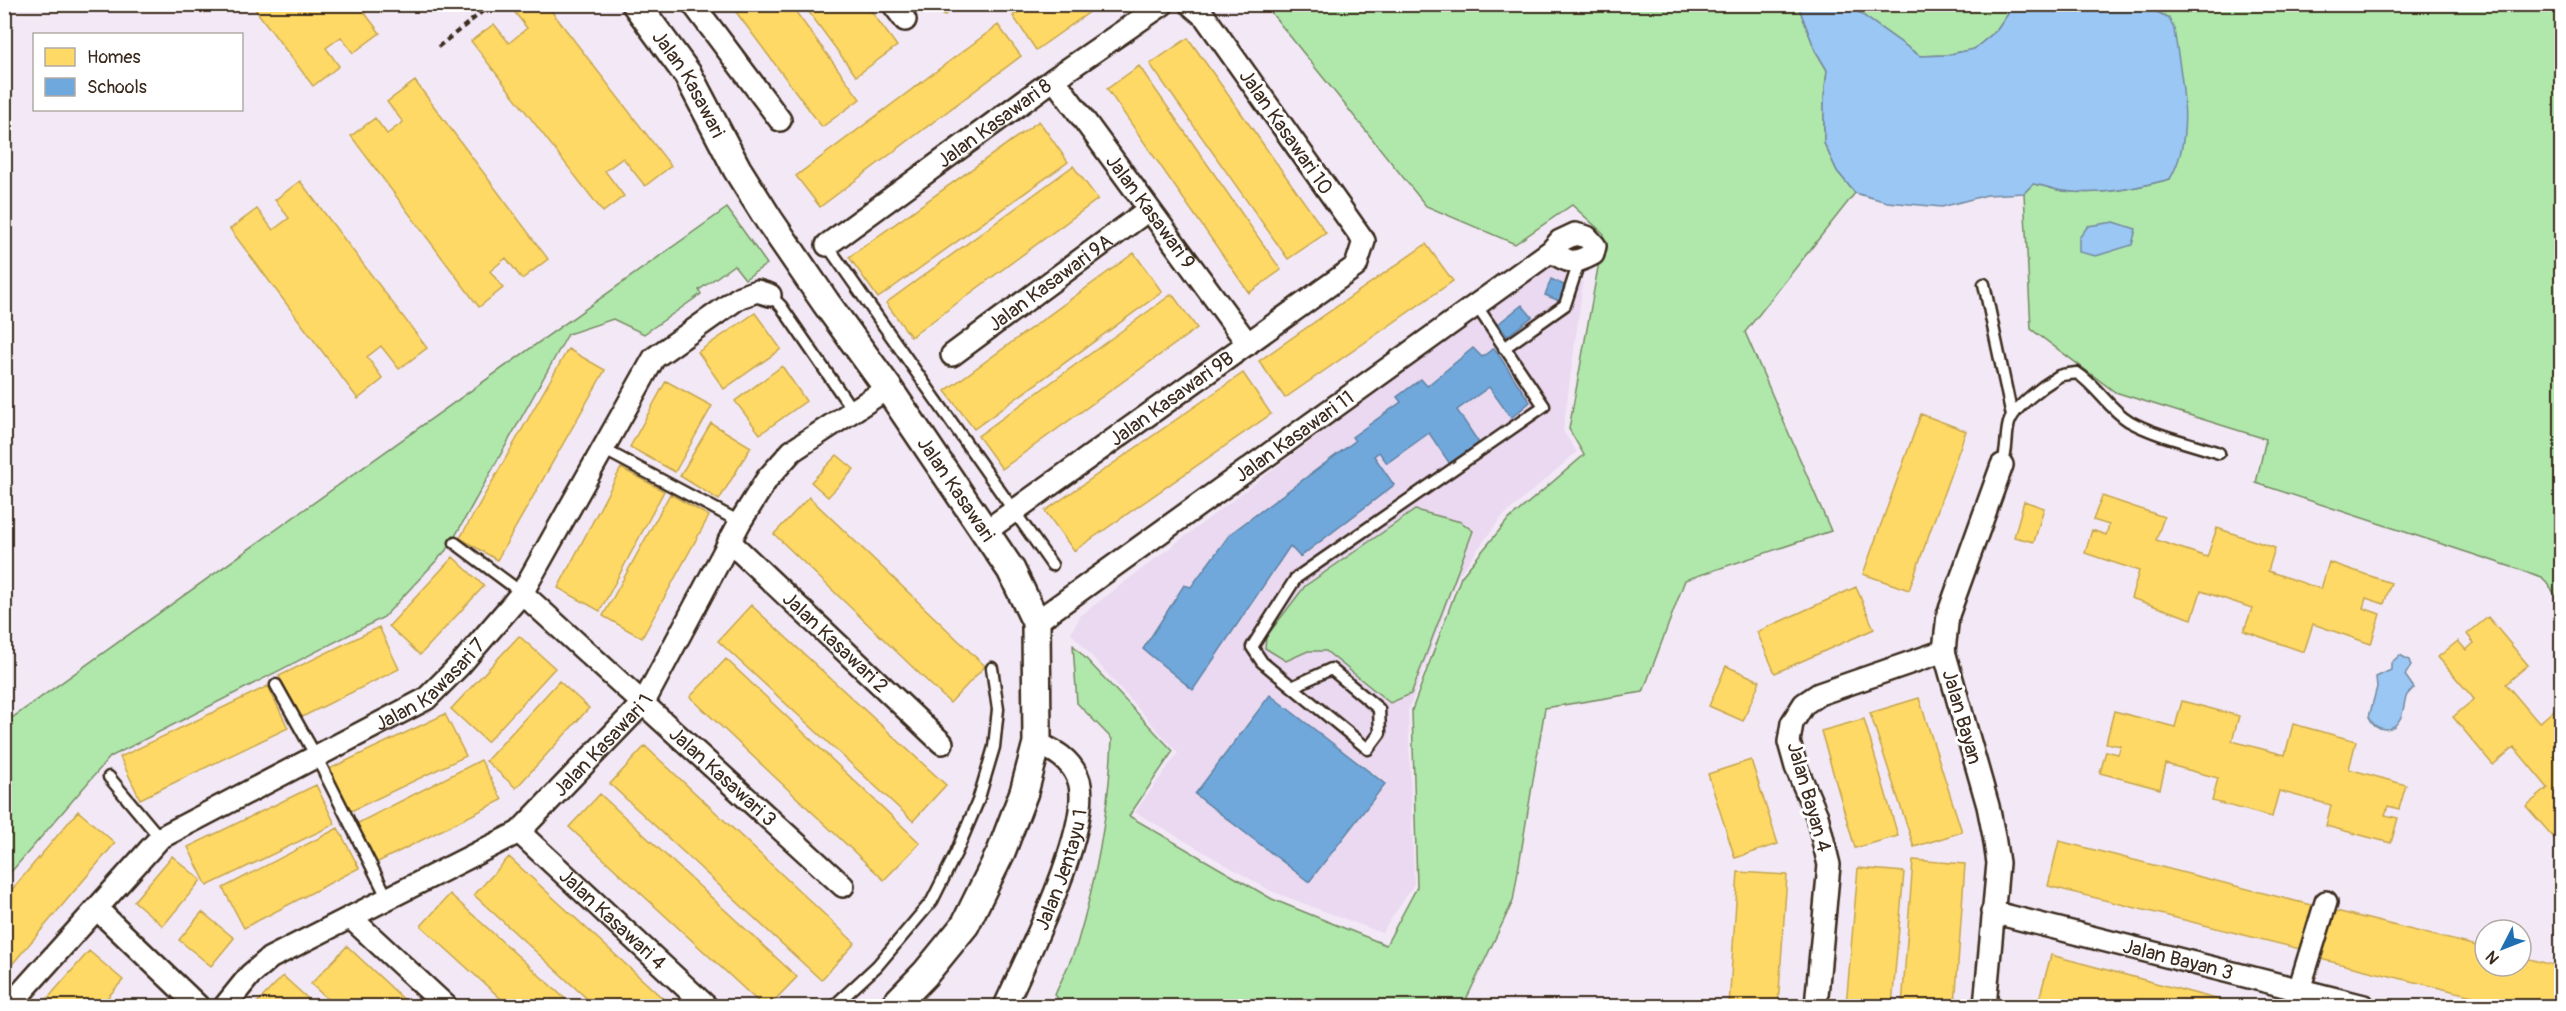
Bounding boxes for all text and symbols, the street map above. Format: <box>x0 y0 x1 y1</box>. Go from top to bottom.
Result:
street label: Jalan Kasawari <box>647 25 731 142</box>
legend <box>33 33 243 111</box>
text: Homes <box>87 46 140 69</box>
street label: Jalan Kasawari 10 <box>1234 65 1338 199</box>
street label: Jalan Kasawari 8 <box>932 73 1056 173</box>
text: Schools <box>87 76 147 99</box>
street label: Jalan Kasawari 9 <box>1101 149 1201 274</box>
street label: Jalan Kasawari 9A <box>983 228 1117 337</box>
street label: Jalan Kasawari 9B <box>1104 345 1238 451</box>
street label: Jalan Kasawari 11 <box>1229 385 1359 488</box>
street label: Jalan Kasawari <box>912 432 1001 546</box>
street label: Jalan Kasawari 2 <box>777 586 894 698</box>
street label: Jalan Kawasari 7 <box>371 632 491 736</box>
street label: Jalan Bayan <box>1937 667 1987 767</box>
street label: Jalan Kasawari 1 <box>548 690 658 802</box>
street label: Jalan Kasawari 3 <box>664 721 782 832</box>
street label: Jalan Bayan 4 <box>1781 739 1837 855</box>
street label: Jalan Jentayu 1 <box>1029 807 1092 934</box>
street label: Jalan Kasawari 4 <box>554 863 672 975</box>
north arrow <box>2473 918 2533 978</box>
street label: Jalan Bayan 3 <box>2120 933 2236 985</box>
text: N <box>2481 947 2504 968</box>

